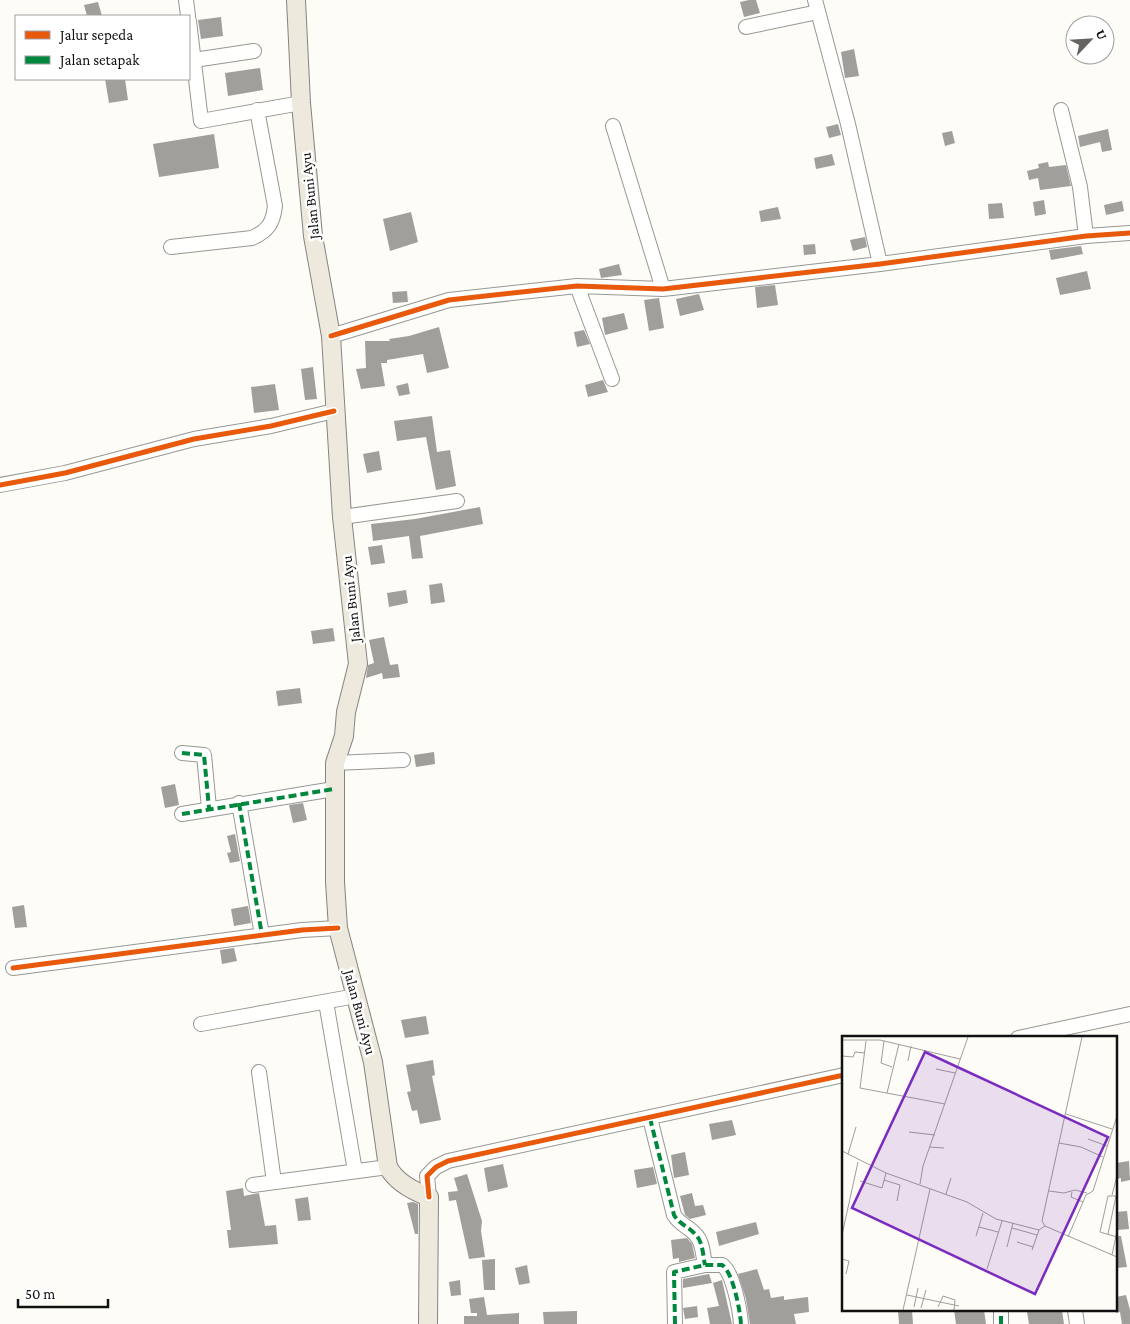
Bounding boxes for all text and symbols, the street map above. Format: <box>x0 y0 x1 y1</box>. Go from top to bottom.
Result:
legend <box>15 15 190 80</box>
north arrow <box>1065 15 1115 65</box>
text: Jalur sepeda <box>58 27 133 44</box>
text: U <box>1093 27 1111 43</box>
text: Jalan setapak <box>58 52 140 69</box>
street label: Jalan Buni Ayu <box>297 152 324 242</box>
street label: Jalan Buni Ayu <box>338 555 365 645</box>
street label: Jalan Buni Ayu <box>340 966 379 1056</box>
inset map <box>842 1036 1118 1312</box>
scale bar <box>18 1276 108 1308</box>
text: 50 m <box>25 1286 55 1302</box>

